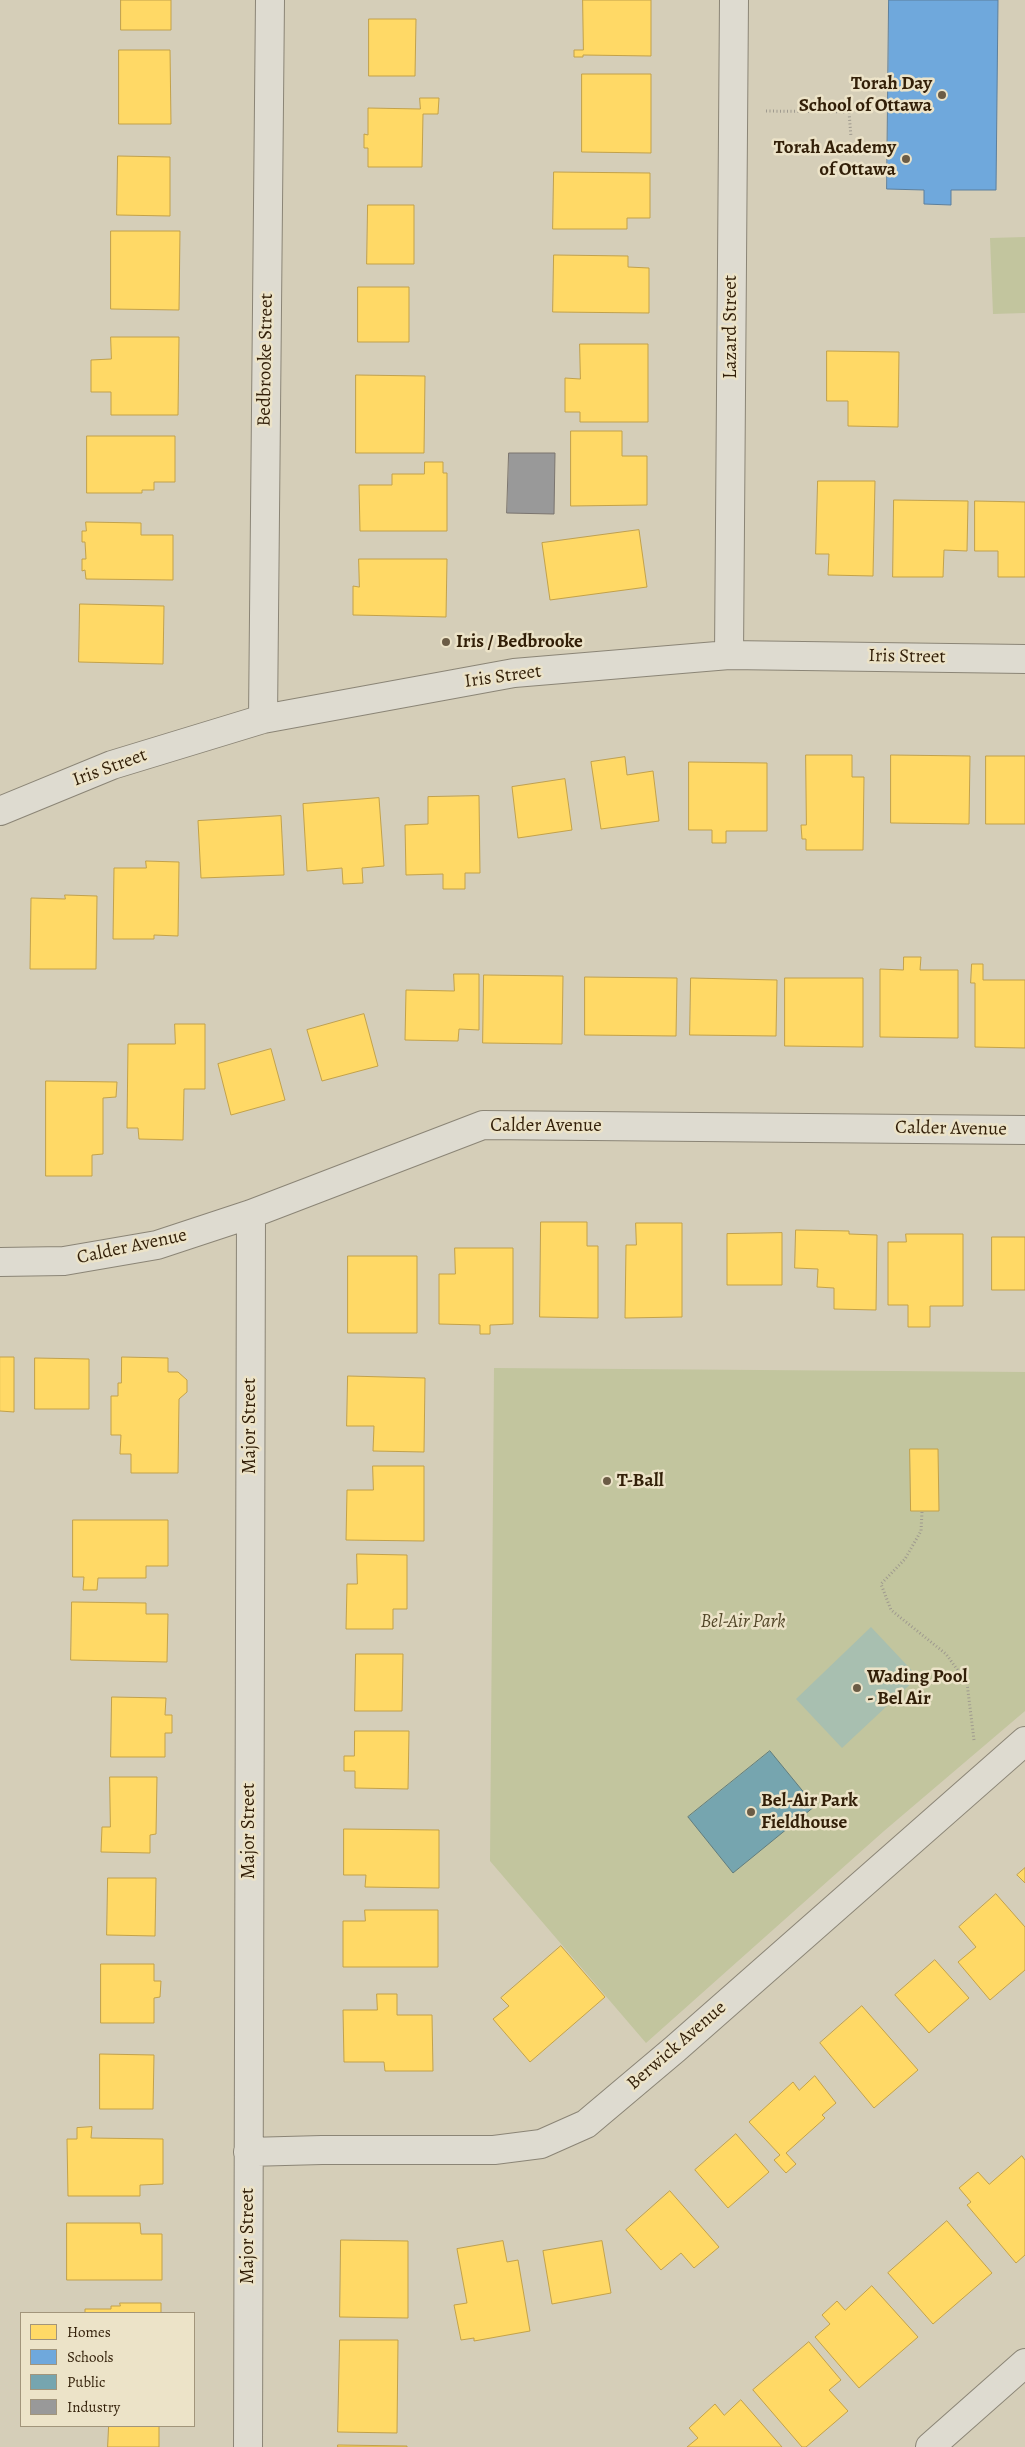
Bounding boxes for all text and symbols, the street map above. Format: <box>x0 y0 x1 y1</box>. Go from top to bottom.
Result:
place label: Torah Day School of Ottawa <box>799 73 932 117</box>
marker: Torah Day School of Ottawa <box>936 89 948 101</box>
place label: Torah Academy of Ottawa <box>774 137 896 181</box>
marker: Torah Academy of Ottawa <box>900 153 912 165</box>
street label: Lazard Street <box>720 275 742 379</box>
street label: Bedbrooke Street <box>253 293 279 427</box>
place label: Iris / Bedbrooke <box>456 631 583 653</box>
marker: Iris / Bedbrooke <box>440 636 452 648</box>
street label: Iris Street <box>868 645 946 669</box>
street label: Iris Street <box>463 660 543 694</box>
street label: Iris Street <box>70 744 150 792</box>
street label: Calder Avenue <box>490 1115 602 1137</box>
street label: Calder Avenue <box>895 1117 1007 1141</box>
street label: Calder Avenue <box>75 1224 189 1270</box>
street label: Major Street <box>239 1378 261 1474</box>
place label: T-Ball <box>617 1470 664 1492</box>
marker: T-Ball <box>601 1475 613 1487</box>
park label: Bel-Air Park <box>700 1611 786 1633</box>
place label: Wading Pool - Bel Air <box>867 1666 967 1710</box>
marker: Wading Pool - Bel Air <box>851 1682 863 1694</box>
street label: Major Street <box>238 1783 260 1879</box>
place label: Bel-Air Park Fieldhouse <box>761 1790 858 1834</box>
marker: Bel-Air Park Fieldhouse <box>745 1806 757 1818</box>
street label: Berwick Avenue <box>623 1997 731 2095</box>
street label: Major Street <box>237 2188 259 2284</box>
legend <box>20 2312 195 2427</box>
text: Homes <box>67 2322 111 2342</box>
text: Schools <box>67 2347 114 2367</box>
text: Public <box>67 2372 105 2392</box>
text: Industry <box>67 2397 120 2417</box>

